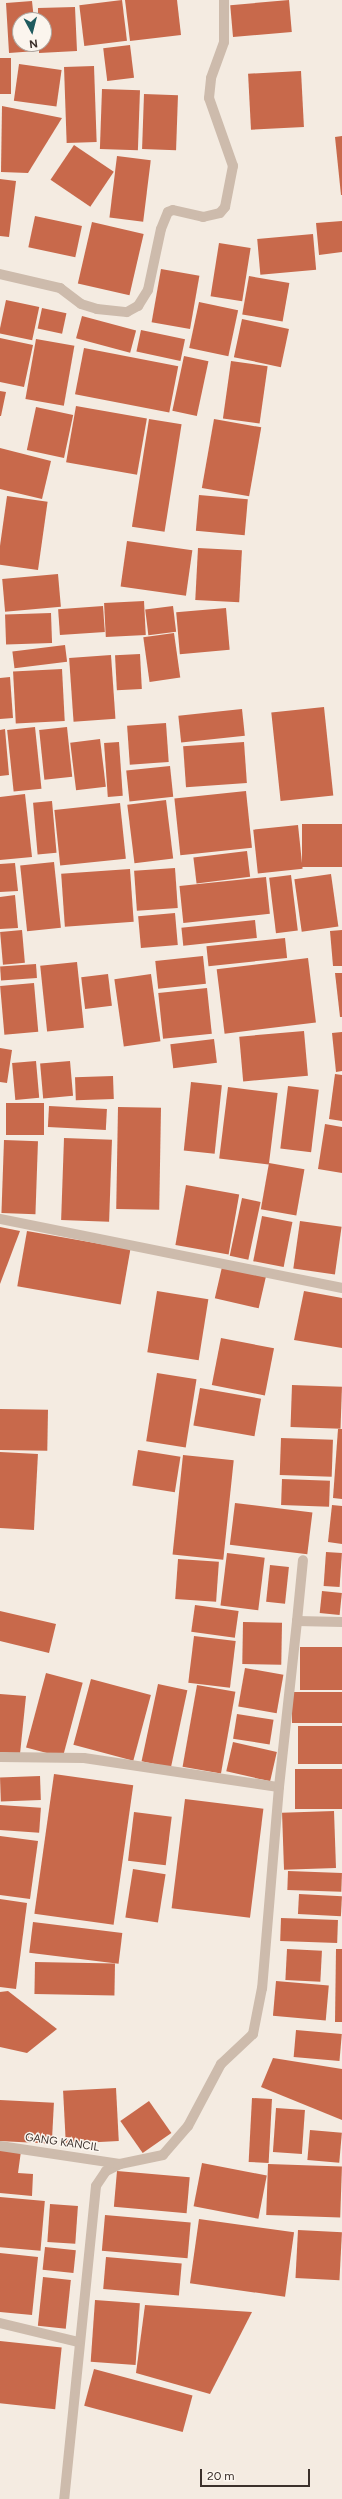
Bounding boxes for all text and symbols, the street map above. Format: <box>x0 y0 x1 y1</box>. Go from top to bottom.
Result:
north arrow <box>12 12 52 52</box>
text: N <box>28 36 38 50</box>
street label: GANG KANCIL <box>24 2131 100 2155</box>
scale bar <box>202 2461 312 2487</box>
text: 20 m <box>207 2469 235 2483</box>

